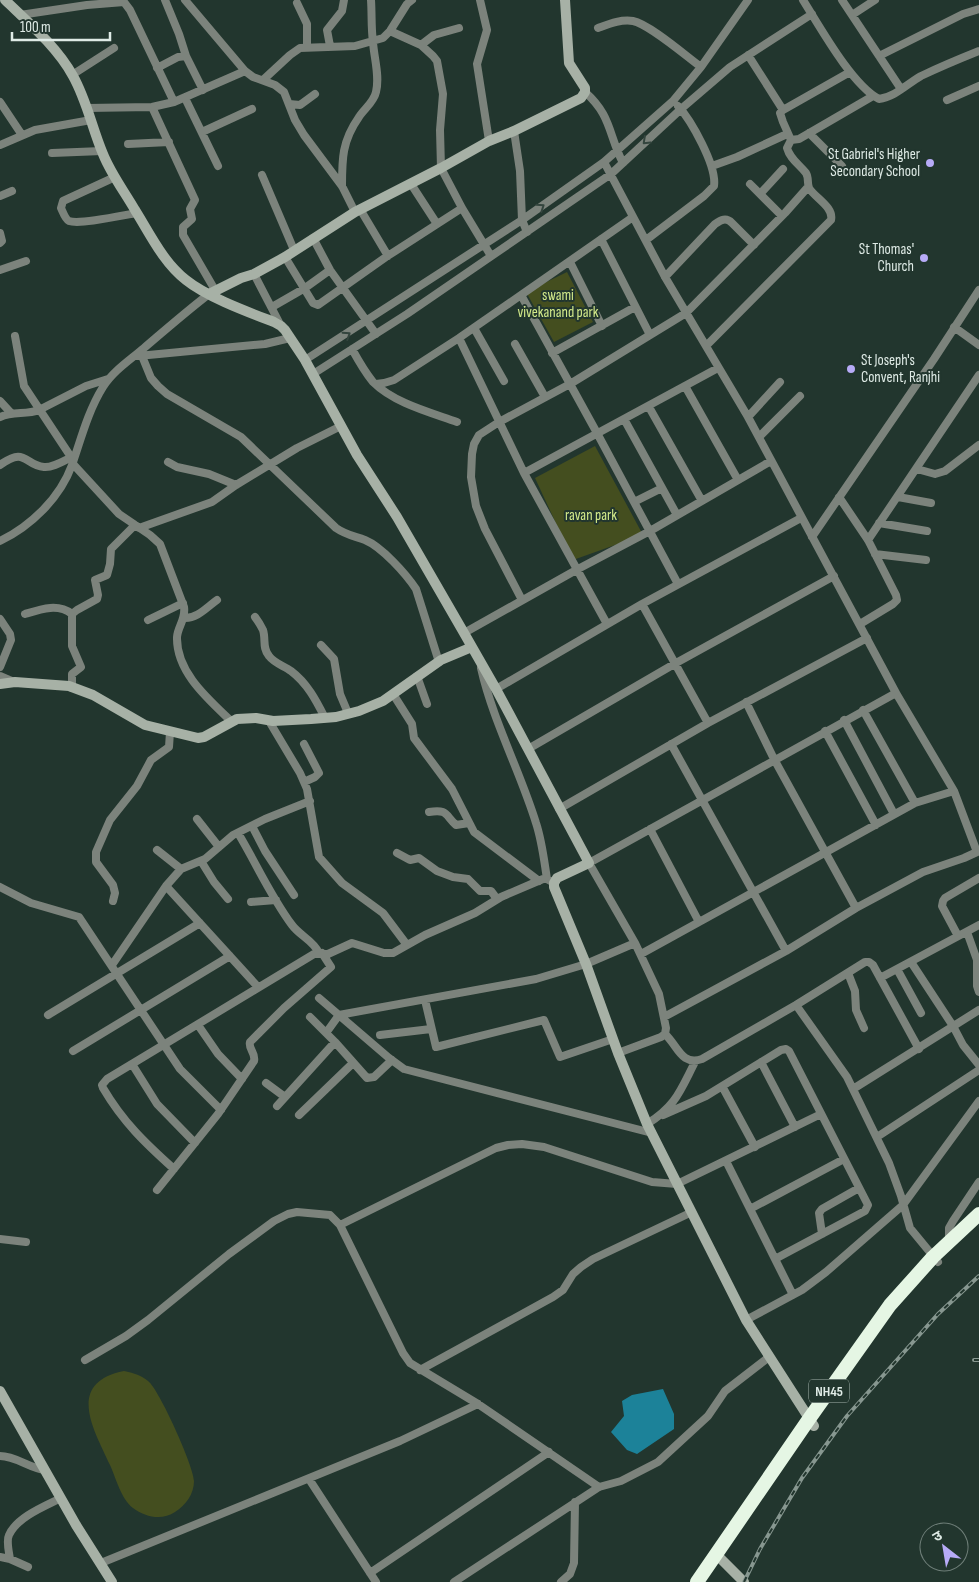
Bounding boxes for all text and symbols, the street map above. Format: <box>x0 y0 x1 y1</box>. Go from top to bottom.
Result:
scale bar <box>12 10 110 42</box>
text: 100 m <box>20 18 51 37</box>
one-way arrow <box>642 136 651 145</box>
place label: St Gabriel's Higher Secondary School <box>828 145 921 181</box>
marker: St Gabriel's Higher Secondary School <box>924 157 936 169</box>
one-way arrow <box>535 204 545 213</box>
place label: St Thomas' Church <box>859 240 914 276</box>
marker: St Thomas' Church <box>918 252 930 264</box>
park label: swami vivekanand park <box>517 286 599 322</box>
one-way arrow <box>341 331 350 341</box>
place label: St Joseph's Convent, Ranjhi <box>861 351 940 387</box>
marker: St Joseph's Convent, Ranjhi <box>845 363 857 375</box>
park label: ravan park <box>565 506 617 525</box>
road number: NH45 <box>809 1380 849 1402</box>
north arrow <box>919 1522 969 1572</box>
text: उ <box>930 1526 946 1546</box>

